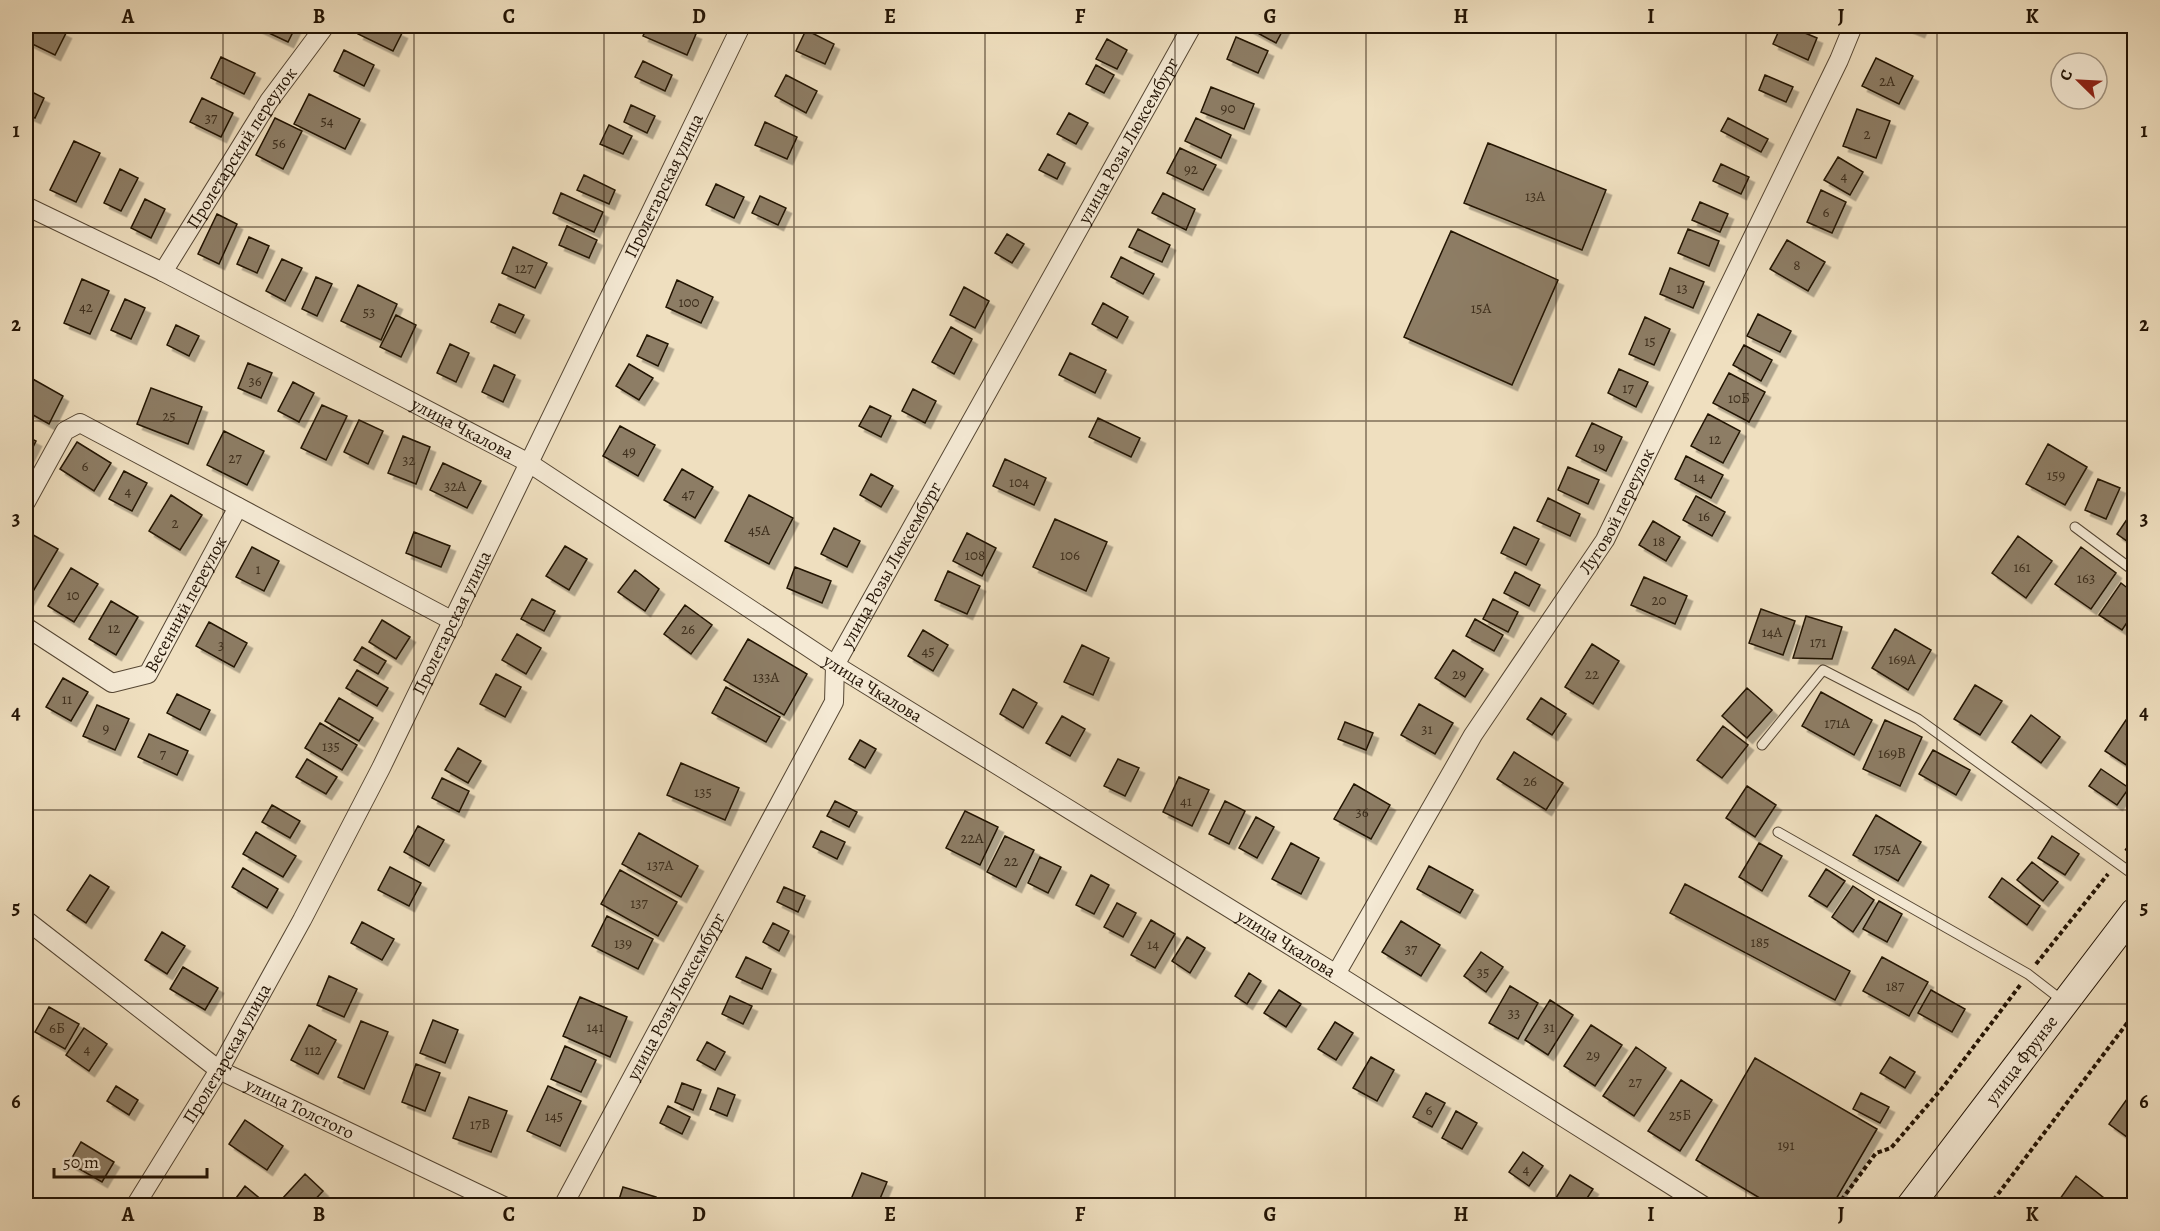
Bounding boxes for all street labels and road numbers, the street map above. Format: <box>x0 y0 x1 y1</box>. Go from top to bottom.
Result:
street label: улица Розы Люксембург <box>1071 53 1184 229</box>
street label: Пролетарский переулок <box>181 62 302 233</box>
street label: Пролетарская улица <box>618 109 709 262</box>
street label: улица Чкалова <box>406 391 519 465</box>
street label: Луговой переулок <box>1573 444 1660 579</box>
street label: улица Розы Люксембург <box>834 477 947 653</box>
street label: Весенний переулок <box>139 532 232 677</box>
street label: Пролетарская улица <box>406 546 497 699</box>
street label: улица Чкалова <box>818 648 928 728</box>
street label: улица Чкалова <box>1231 903 1341 984</box>
street label: улица Розы Люксембург <box>620 908 731 1085</box>
street label: Пролетарская улица <box>177 979 277 1128</box>
street label: улица Фрунзе <box>1979 1010 2063 1110</box>
street label: улица Толстого <box>241 1072 358 1145</box>

